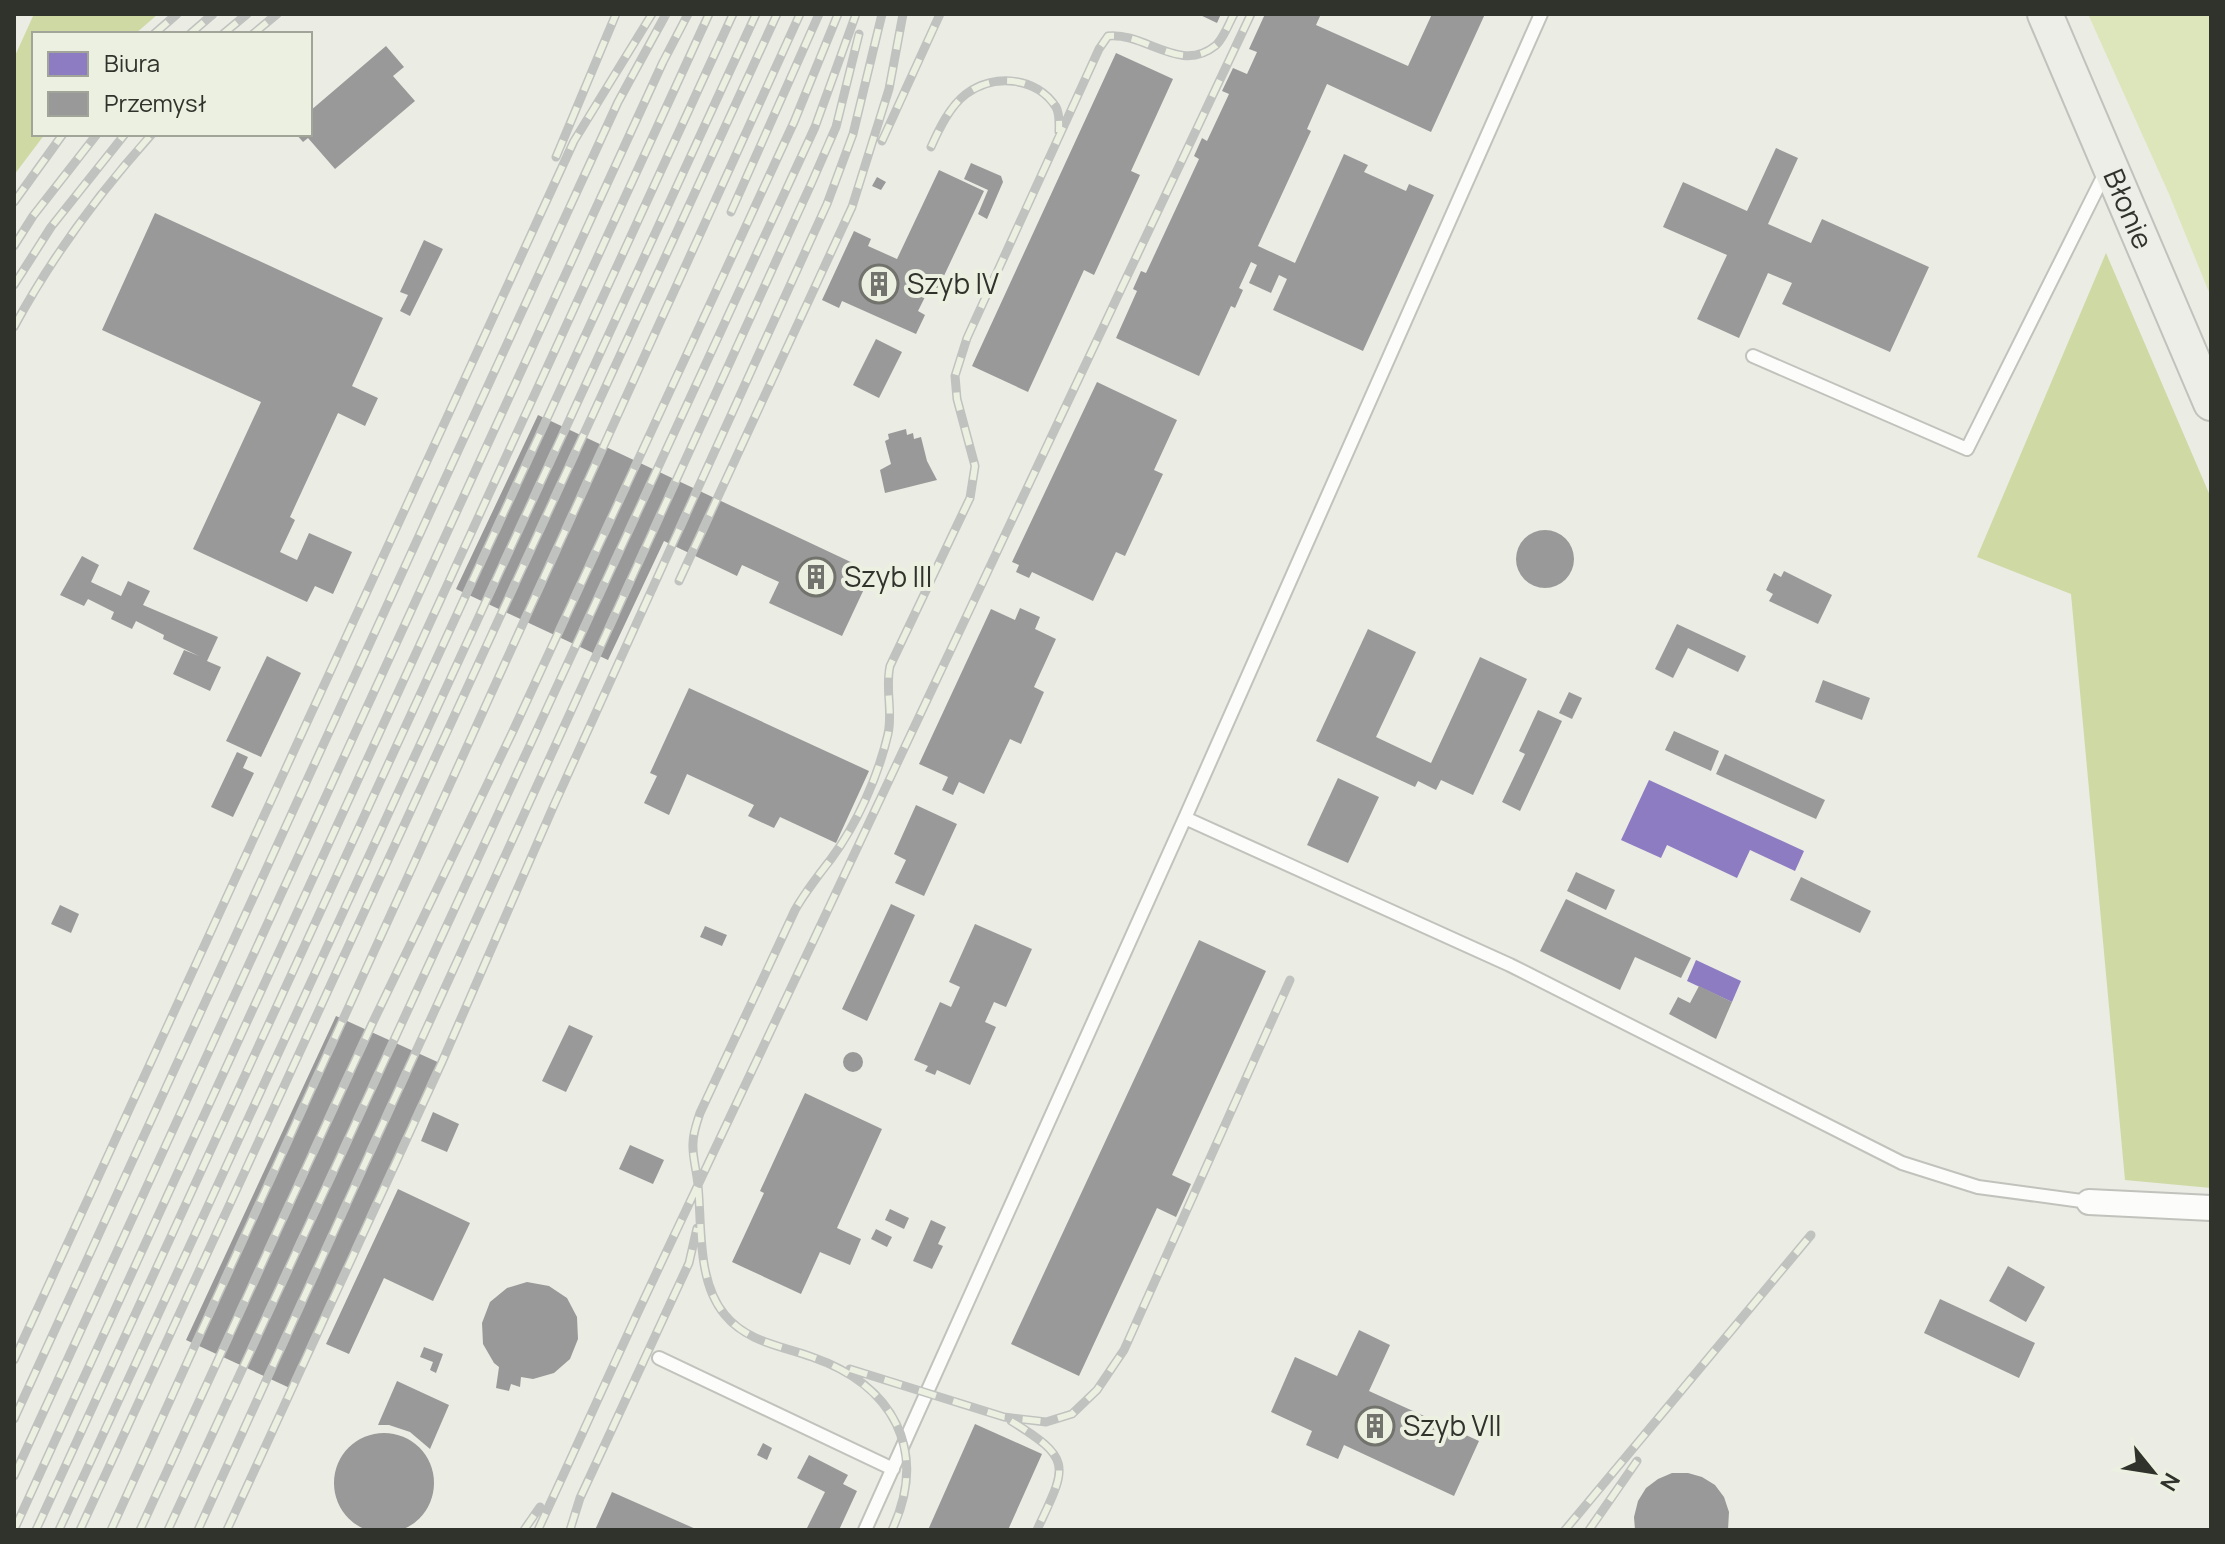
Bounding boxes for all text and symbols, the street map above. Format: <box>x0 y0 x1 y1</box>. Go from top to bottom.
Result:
legend <box>32 32 312 136</box>
text: Biura <box>104 46 160 79</box>
text: Przemysł <box>104 86 207 119</box>
street label: Błonie <box>2095 163 2163 254</box>
building icon: Szyb IV <box>858 263 900 305</box>
place label: Szyb IV <box>907 264 999 302</box>
building icon: Szyb III <box>795 556 837 598</box>
place label: Szyb III <box>844 557 932 595</box>
building icon: Szyb VII <box>1354 1405 1396 1447</box>
place label: Szyb VII <box>1403 1406 1502 1444</box>
north arrow <box>2113 1432 2193 1512</box>
text: N <box>2153 1468 2187 1496</box>

